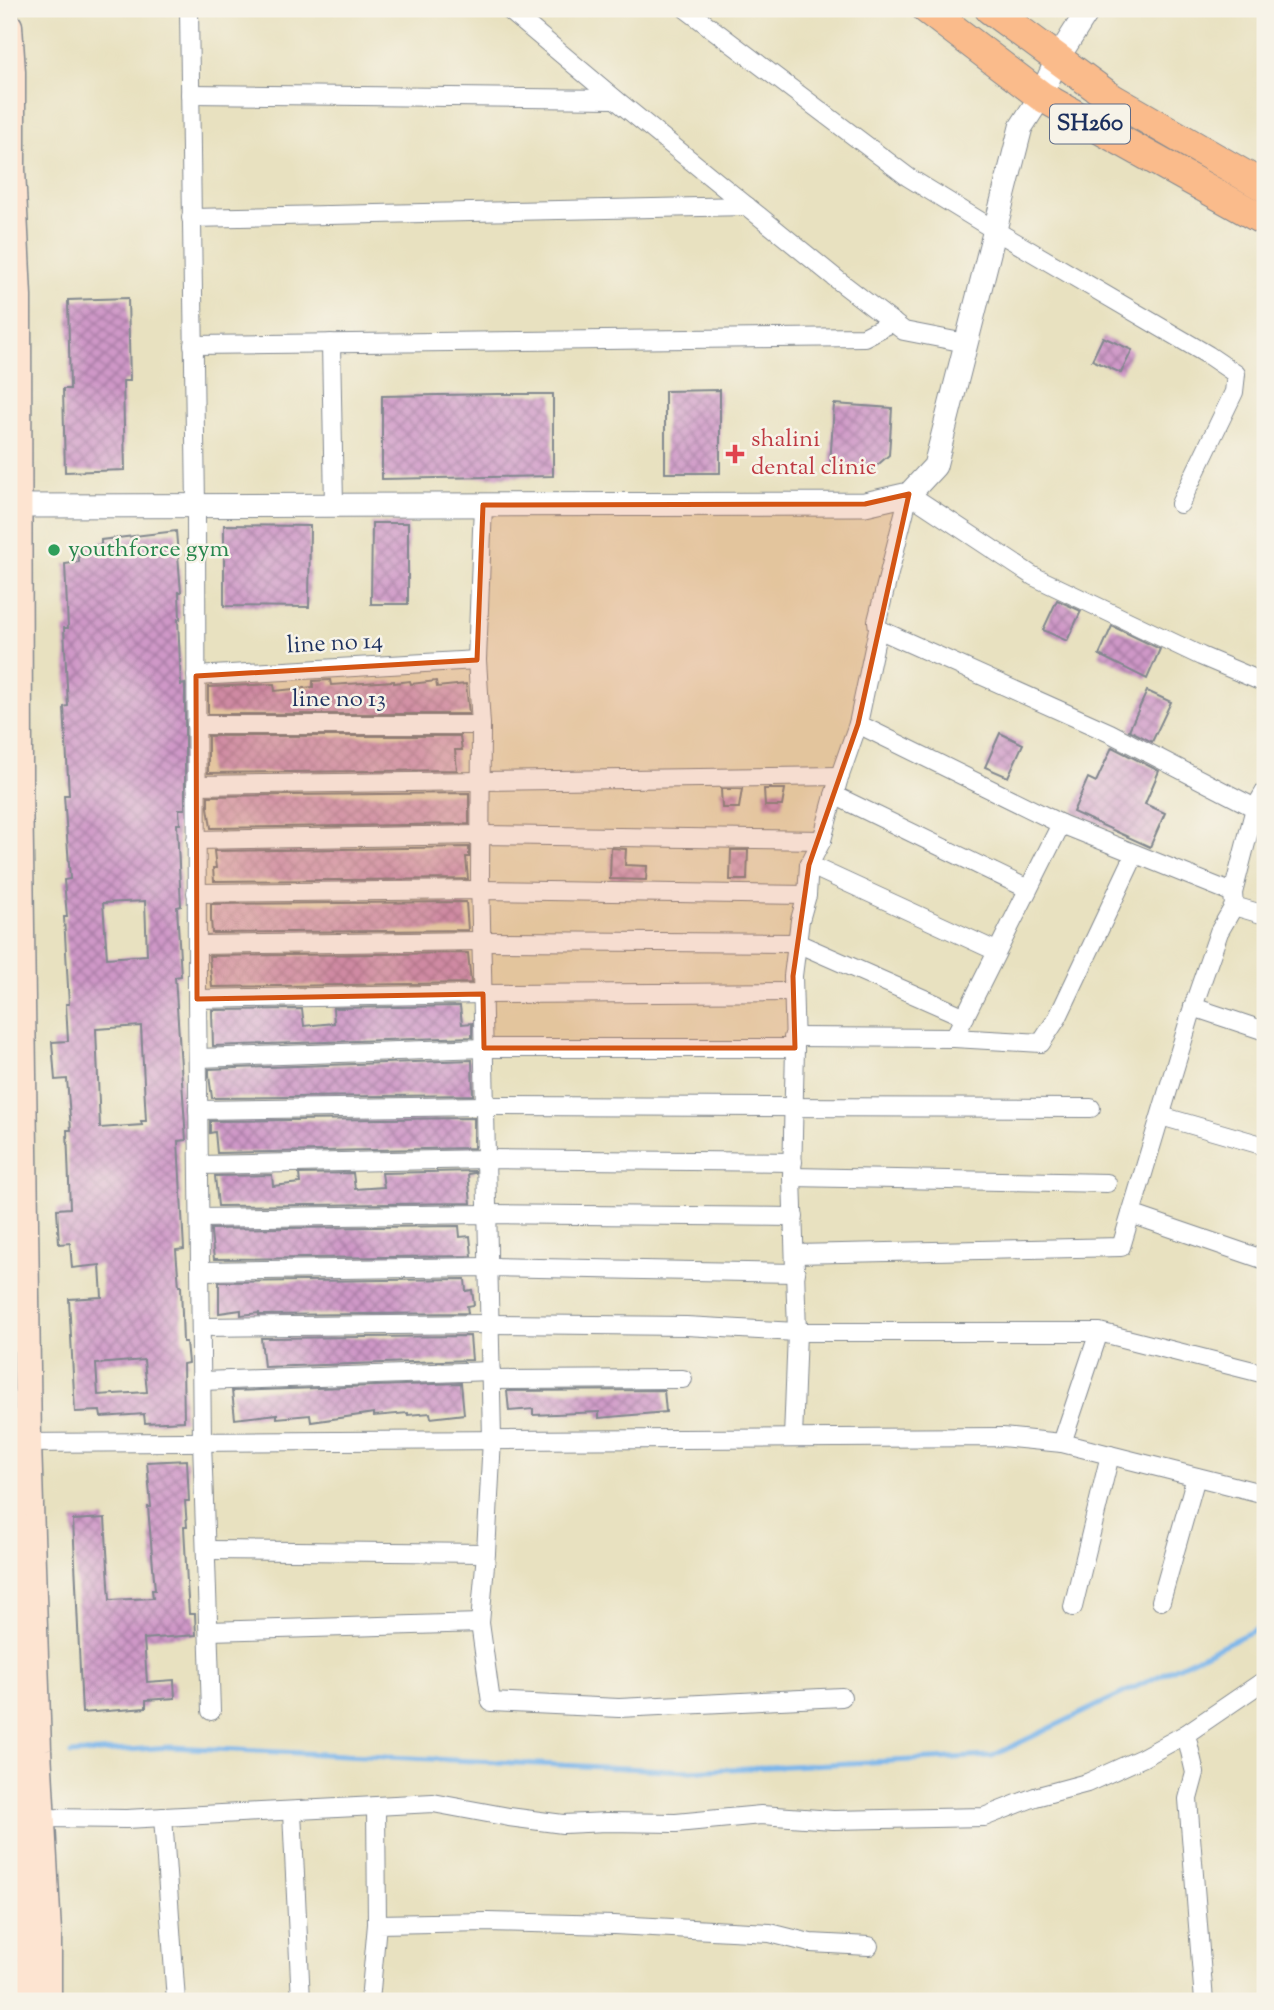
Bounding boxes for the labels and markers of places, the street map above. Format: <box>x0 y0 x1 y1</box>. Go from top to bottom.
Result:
place label: shalini dental clinic <box>751 423 877 485</box>
marker: shalini dental clinic <box>725 444 745 464</box>
place label: youthforce gym <box>68 533 229 567</box>
marker: youthforce gym <box>46 542 62 558</box>

